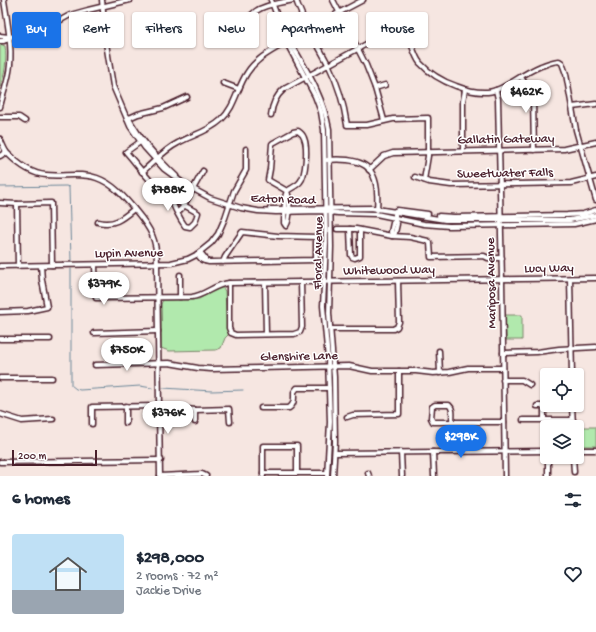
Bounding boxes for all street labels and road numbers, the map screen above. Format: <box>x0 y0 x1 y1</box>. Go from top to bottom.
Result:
street label: Gallatin Gateway <box>457 132 555 148</box>
street label: Sweetwater Falls <box>457 166 554 182</box>
street label: Eaton Road <box>250 191 317 209</box>
street label: Floral Avenue <box>311 216 327 291</box>
street label: Mariposa Avenue <box>484 237 500 329</box>
street label: Lupin Avenue <box>95 246 164 262</box>
street label: Lucy Way <box>524 261 574 277</box>
street label: Whitewood Way <box>343 263 436 279</box>
street label: Glenshire Lane <box>260 349 338 365</box>

